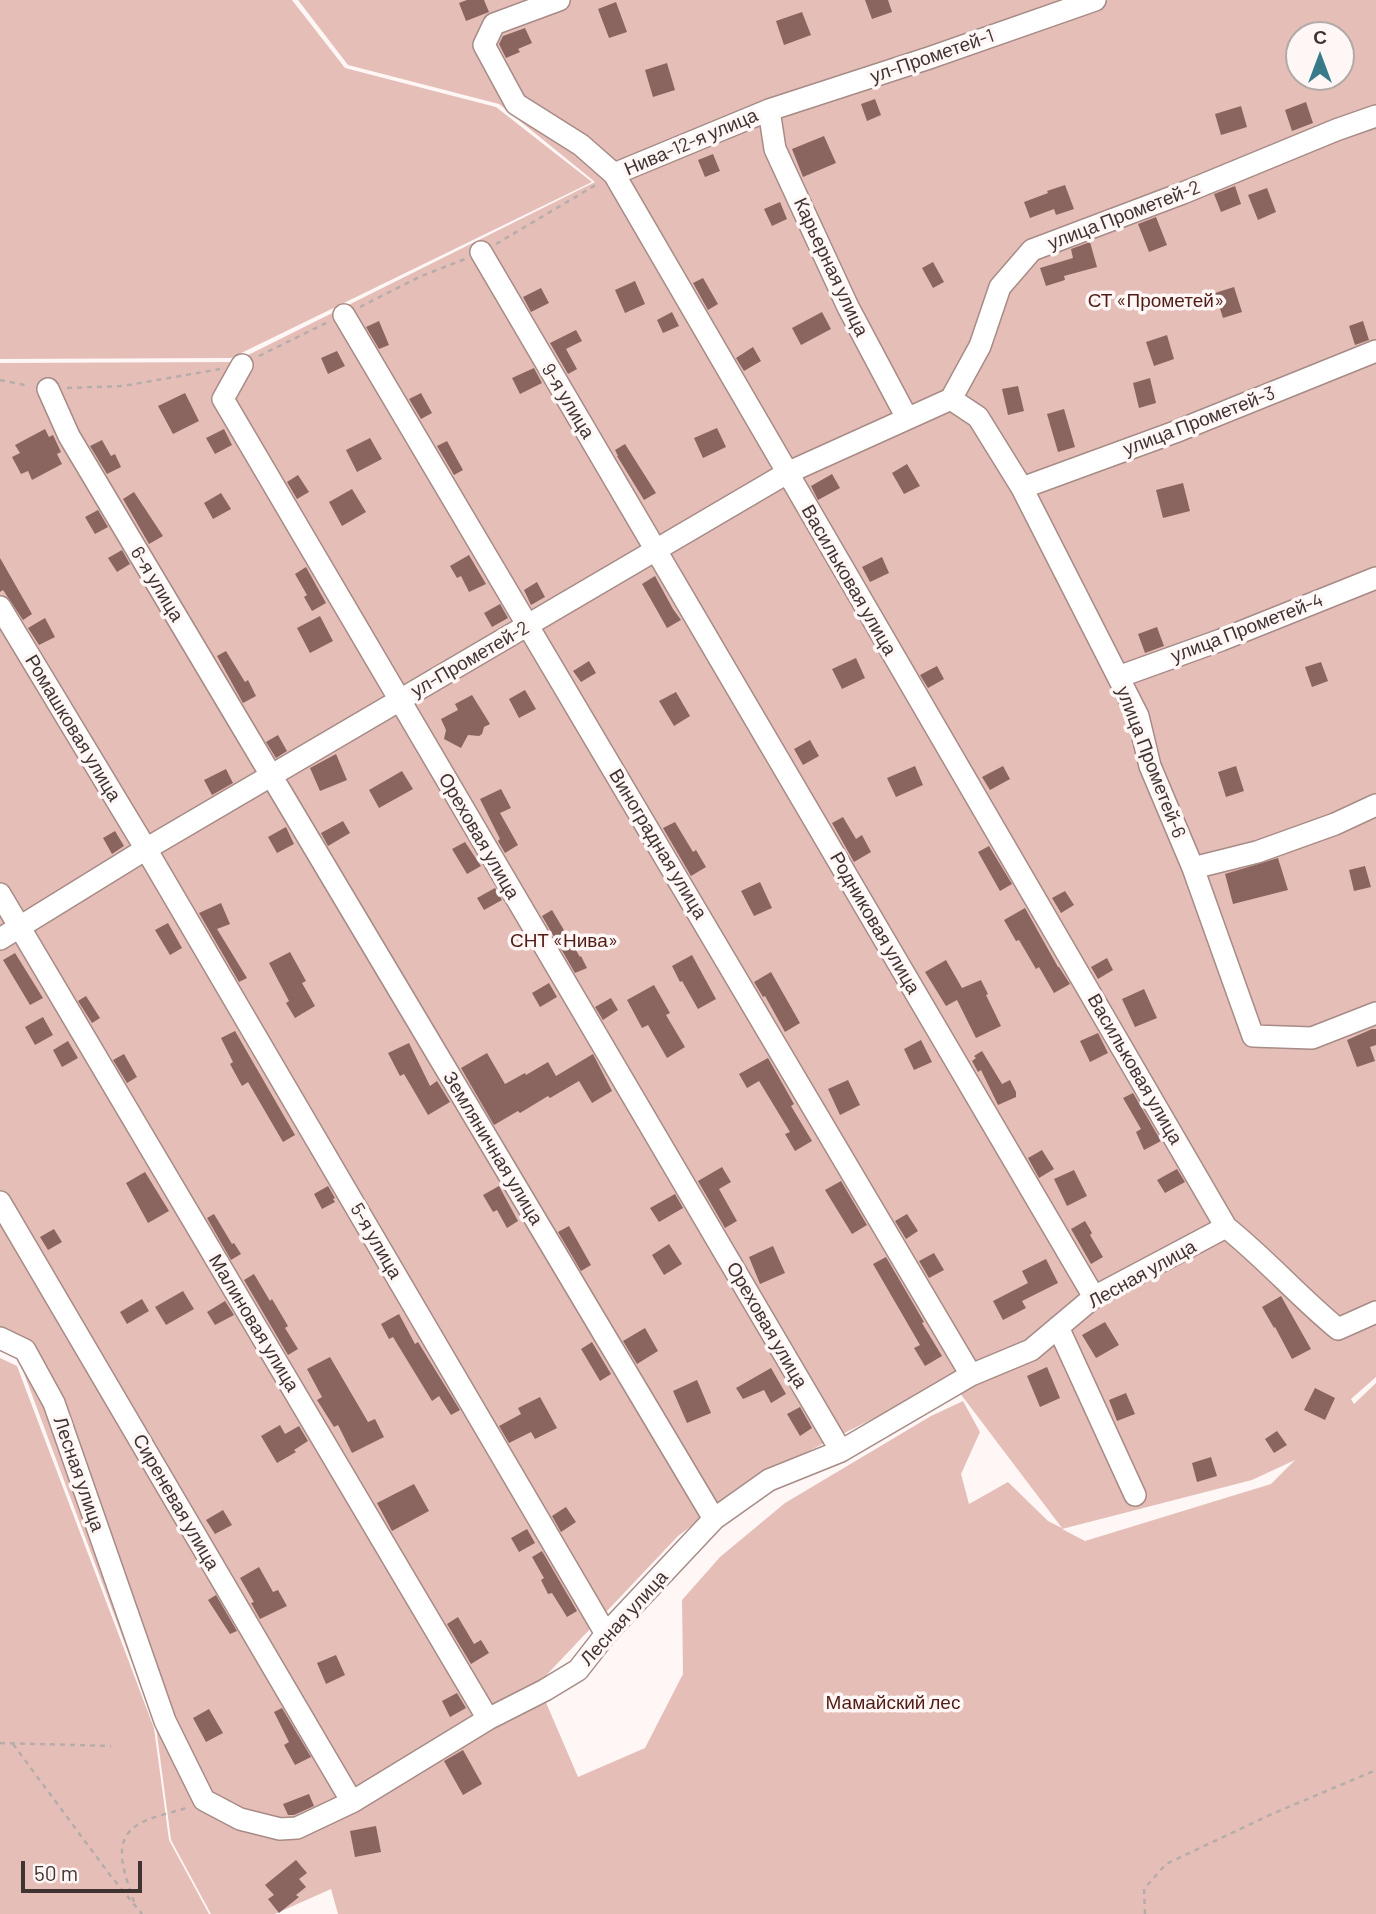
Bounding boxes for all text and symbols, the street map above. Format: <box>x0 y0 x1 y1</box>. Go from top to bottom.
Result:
north arrow <box>1285 21 1355 91</box>
street label: ул-Прометей-1 <box>867 24 997 88</box>
text: С <box>1313 25 1327 48</box>
street label: Нива-12-я улица <box>621 104 761 180</box>
street label: улица Прометей-2 <box>1045 175 1203 255</box>
street label: Карьерная улица <box>789 194 873 340</box>
park label: СТ «Прометей» <box>1088 290 1224 312</box>
street label: 9-я улица <box>537 359 599 443</box>
street label: улица Прометей-3 <box>1120 382 1278 460</box>
street label: Васильковая улица <box>797 501 901 659</box>
street label: 6-я улица <box>126 542 188 626</box>
street label: улица Прометей-4 <box>1168 588 1326 668</box>
street label: ул-Прометей-2 <box>407 616 533 702</box>
street label: Ромашковая улица <box>20 650 126 806</box>
street label: улица Прометей-6 <box>1112 683 1190 841</box>
street label: Виноградная улица <box>604 765 712 923</box>
street label: Ореховая улица <box>434 769 524 903</box>
street label: Родниковая улица <box>825 848 925 998</box>
park label: СНТ «Нива» <box>510 930 618 952</box>
street label: Васильковая улица <box>1083 990 1187 1148</box>
street label: Земляничная улица <box>438 1067 548 1229</box>
street label: 5-я улица <box>345 1199 407 1283</box>
street label: Лесная улица <box>1084 1235 1200 1313</box>
street label: Малиновая улица <box>204 1250 304 1396</box>
street label: Ореховая улица <box>722 1258 812 1392</box>
street label: Лесная улица <box>49 1414 109 1534</box>
street label: Сиреневая улица <box>128 1430 224 1574</box>
street label: Лесная улица <box>575 1566 673 1670</box>
park label: Мамайский лес <box>826 1692 960 1714</box>
scale bar <box>24 1848 145 1892</box>
text: 50 m <box>34 1860 78 1885</box>

